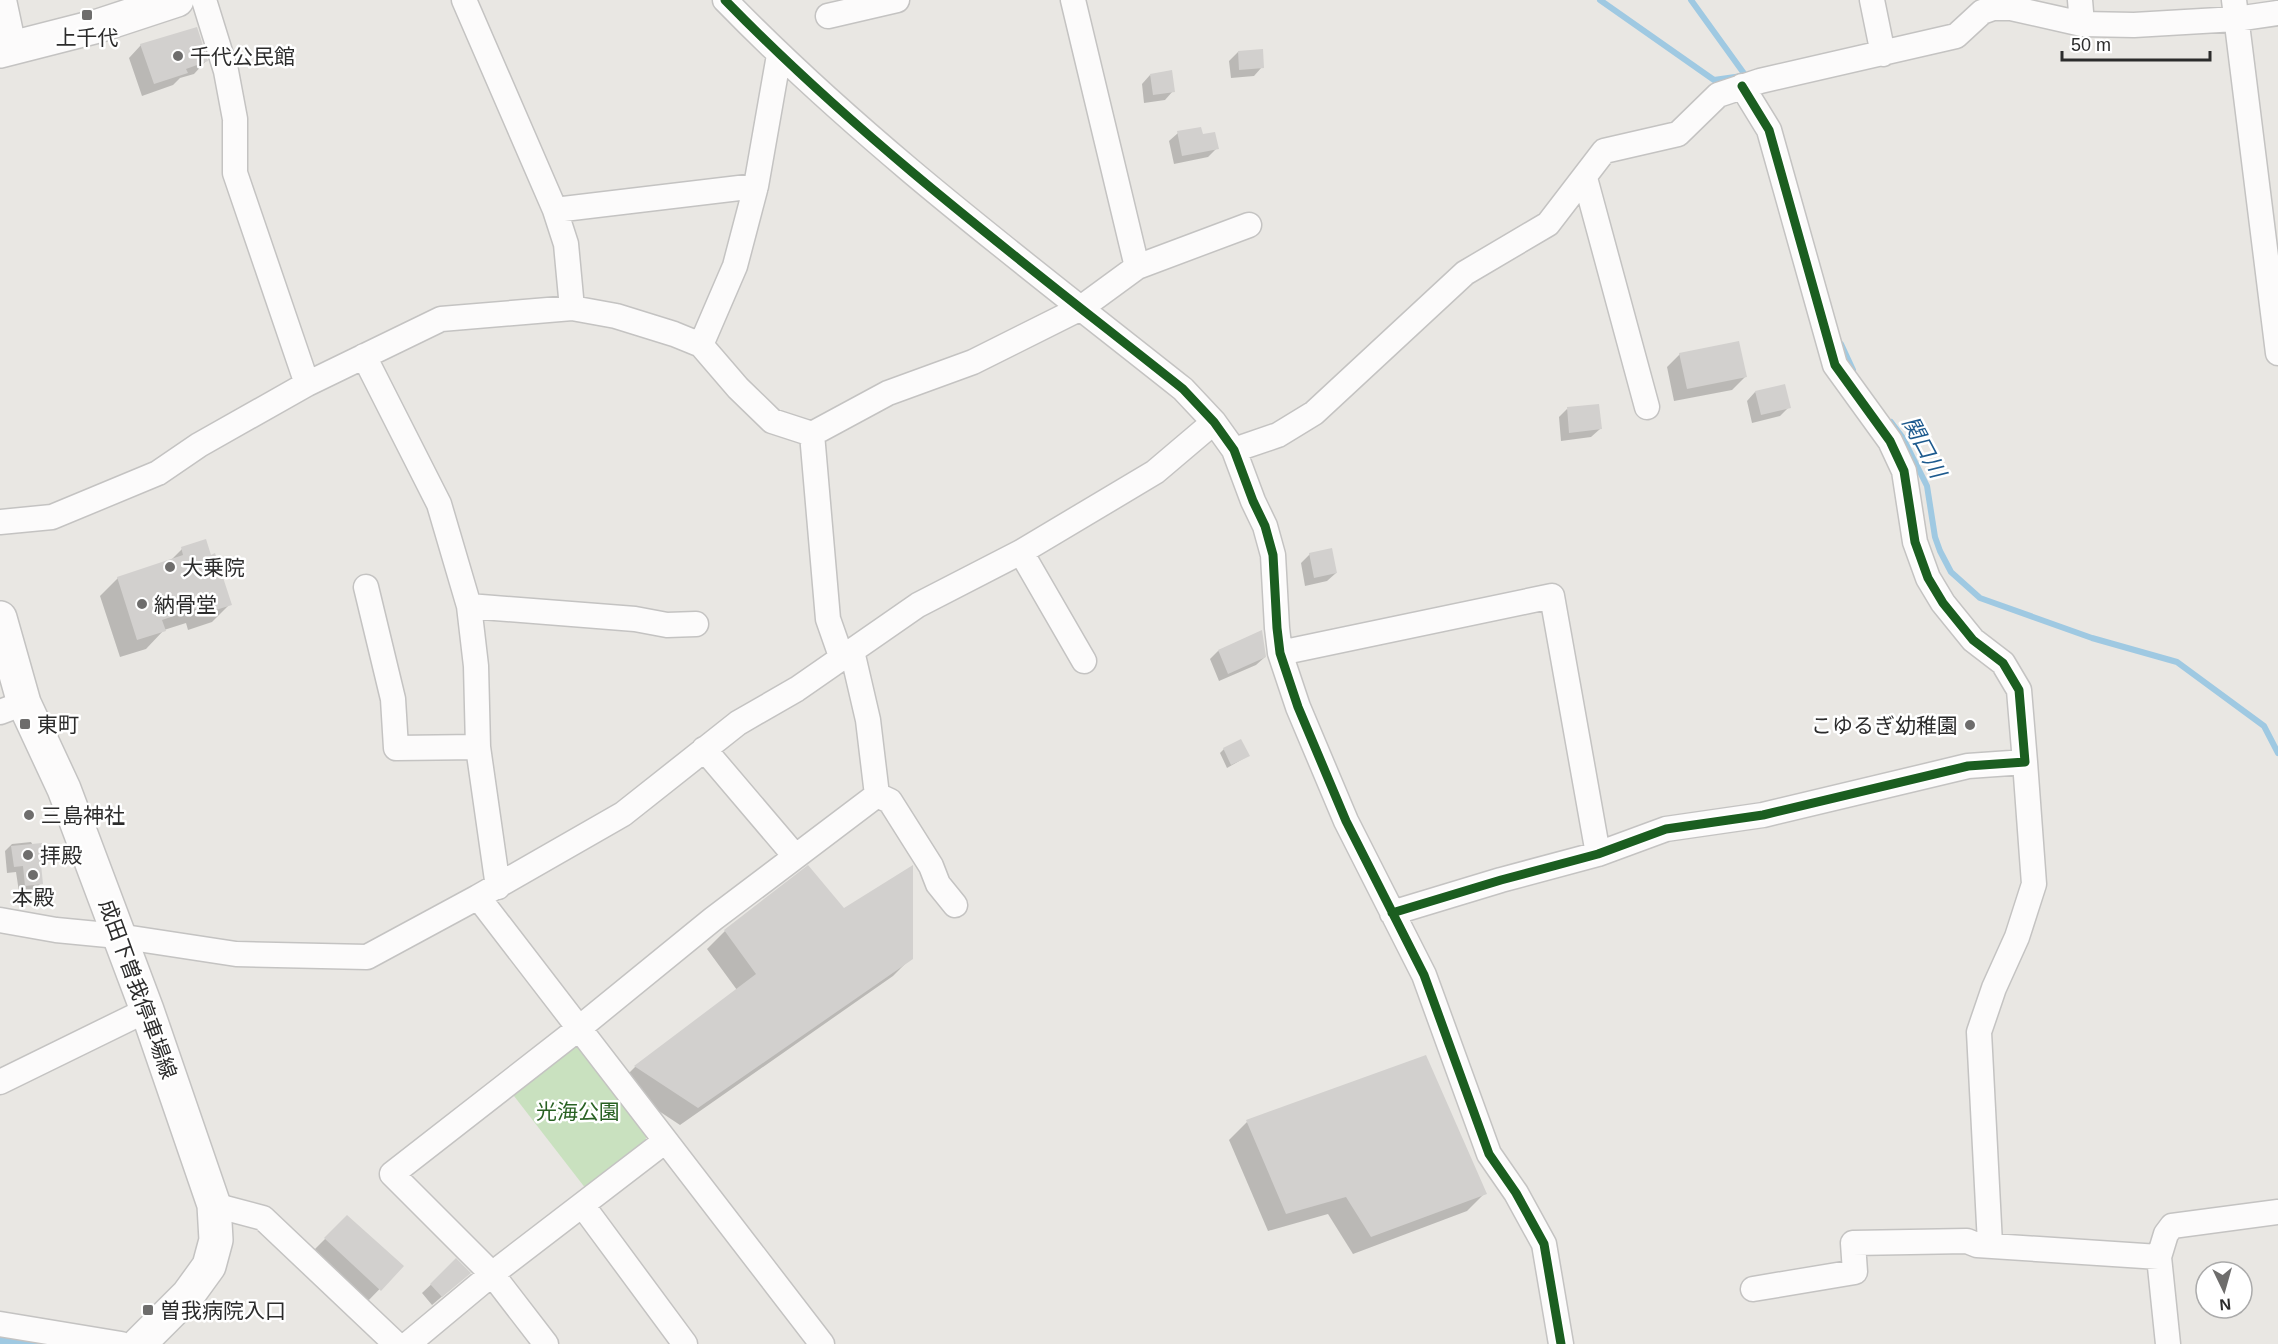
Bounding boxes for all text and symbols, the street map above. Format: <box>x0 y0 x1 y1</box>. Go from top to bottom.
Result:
marker: 上千代 <box>80 8 94 22</box>
scale bar <box>2062 24 2210 62</box>
place label: 上千代 <box>56 26 119 49</box>
text: 50 m <box>2071 35 2111 55</box>
place label: 千代公民館 <box>190 45 295 68</box>
marker: 千代公民館 <box>171 49 185 63</box>
water label: 関口川 <box>1897 412 1951 484</box>
place label: 大乗院 <box>182 556 245 579</box>
marker: 大乗院 <box>163 560 177 574</box>
place label: 納骨堂 <box>154 593 217 616</box>
marker: 納骨堂 <box>135 597 149 611</box>
place label: 東町 <box>37 713 79 736</box>
place label: こゆるぎ幼稚園 <box>1811 714 1958 737</box>
marker: 東町 <box>18 717 32 731</box>
marker: こゆるぎ幼稚園 <box>1963 718 1977 732</box>
place label: 三島神社 <box>41 804 125 827</box>
marker: 三島神社 <box>22 808 36 822</box>
place label: 拝殿 <box>40 844 82 867</box>
marker: 拝殿 <box>21 848 35 862</box>
marker: 本殿 <box>26 868 40 882</box>
place label: 本殿 <box>12 886 54 909</box>
street label: 成田下曽我停車場線 <box>95 896 181 1082</box>
park label: 光海公園 <box>536 1100 620 1123</box>
north arrow <box>2194 1260 2254 1320</box>
text: N <box>2219 1295 2232 1313</box>
place label: 曽我病院入口 <box>160 1299 286 1322</box>
marker: 曽我病院入口 <box>141 1303 155 1317</box>

